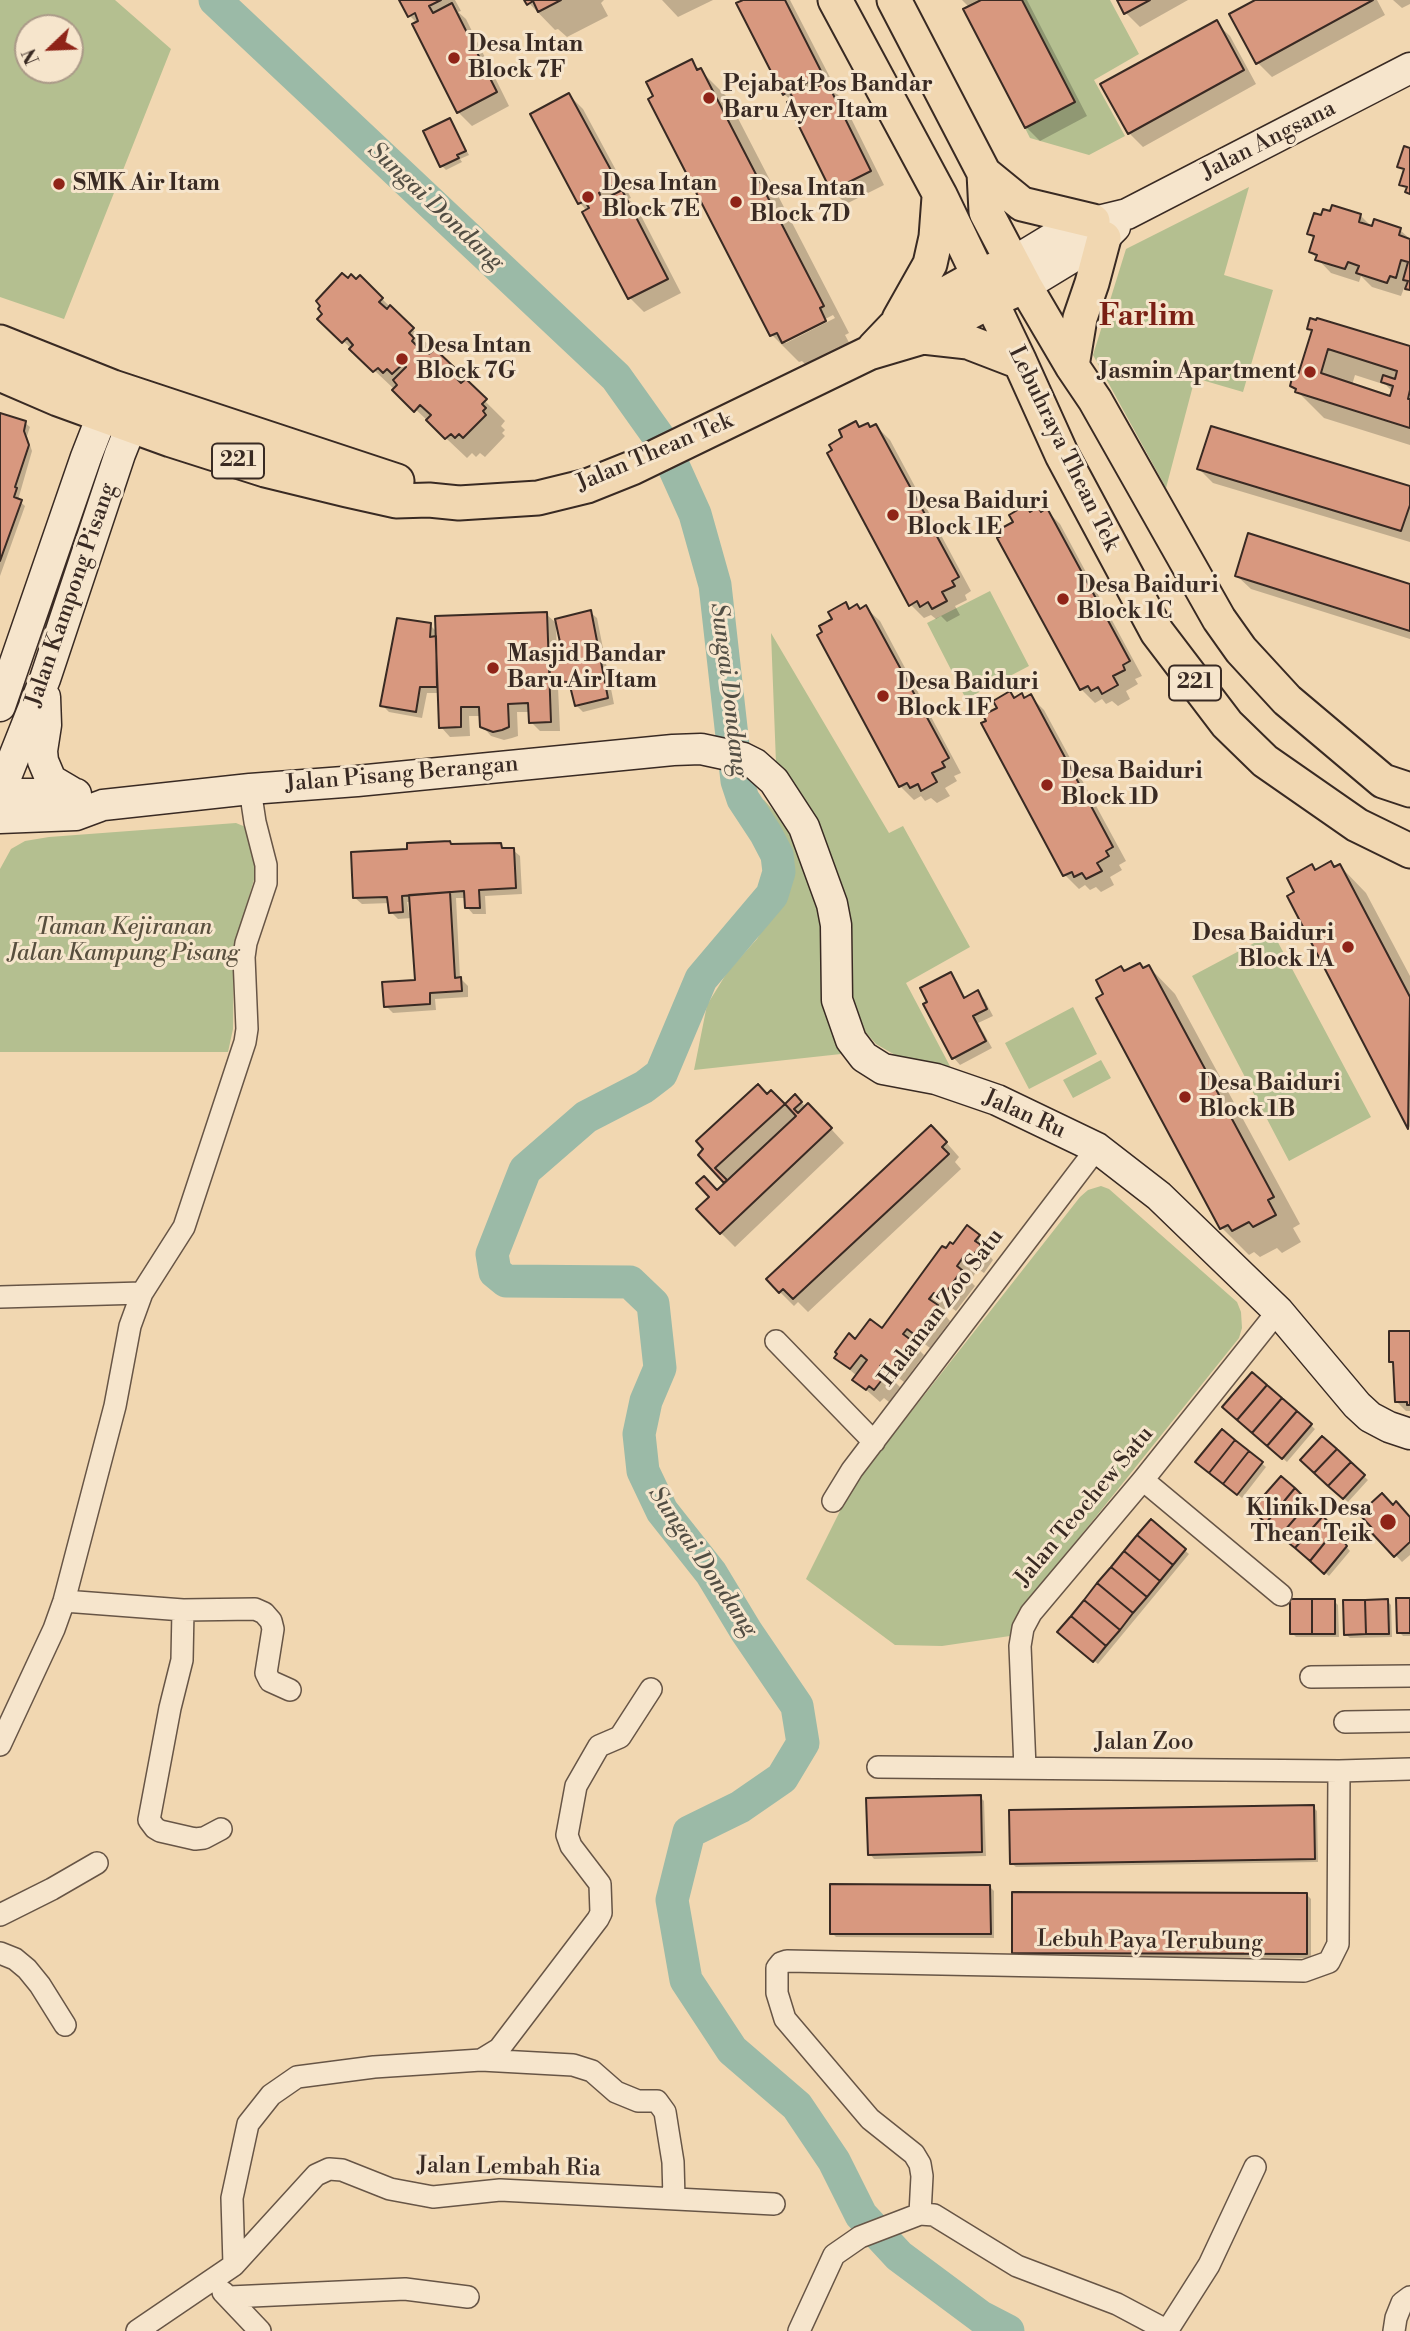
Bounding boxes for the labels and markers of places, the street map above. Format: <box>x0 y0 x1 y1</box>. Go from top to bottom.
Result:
place label: Desa Intan Block 7F <box>468 31 583 85</box>
marker: Desa Intan Block 7F <box>446 50 462 66</box>
place label: Pejabat Pos Bandar Baru Ayer Itam <box>723 71 933 125</box>
marker: Pejabat Pos Bandar Baru Ayer Itam <box>701 90 717 106</box>
place label: SMK Air Itam <box>73 170 220 198</box>
place label: Desa Intan Block 7E <box>602 170 717 224</box>
place label: Desa Intan Block 7D <box>750 175 865 229</box>
marker: SMK Air Itam <box>51 176 67 192</box>
marker: Desa Intan Block 7E <box>580 189 596 205</box>
marker: Desa Intan Block 7D <box>728 194 744 210</box>
place label: Desa Intan Block 7G <box>416 332 531 386</box>
marker: Desa Intan Block 7G <box>394 351 410 367</box>
place label: Jasmin Apartment <box>1099 358 1296 386</box>
marker: Jasmin Apartment <box>1302 364 1318 380</box>
place label: Desa Baiduri Block 1E <box>907 488 1049 542</box>
marker: Desa Baiduri Block 1E <box>885 507 901 523</box>
place label: Desa Baiduri Block 1C <box>1077 572 1219 626</box>
marker: Desa Baiduri Block 1C <box>1055 591 1071 607</box>
place label: Masjid Bandar Baru Air Itam <box>507 641 666 695</box>
marker: Masjid Bandar Baru Air Itam <box>485 660 501 676</box>
place label: Desa Baiduri Block 1F <box>897 669 1039 723</box>
marker: Desa Baiduri Block 1F <box>875 688 891 704</box>
place label: Desa Baiduri Block 1D <box>1061 758 1203 812</box>
marker: Desa Baiduri Block 1D <box>1039 777 1055 793</box>
place label: Desa Baiduri Block 1A <box>1192 920 1334 974</box>
marker: Desa Baiduri Block 1A <box>1340 939 1356 955</box>
place label: Desa Baiduri Block 1B <box>1199 1070 1341 1124</box>
marker: Desa Baiduri Block 1B <box>1177 1089 1193 1105</box>
place label: Klinik Desa Thean Teik <box>1246 1495 1372 1549</box>
marker: Klinik Desa Thean Teik <box>1378 1512 1398 1532</box>

